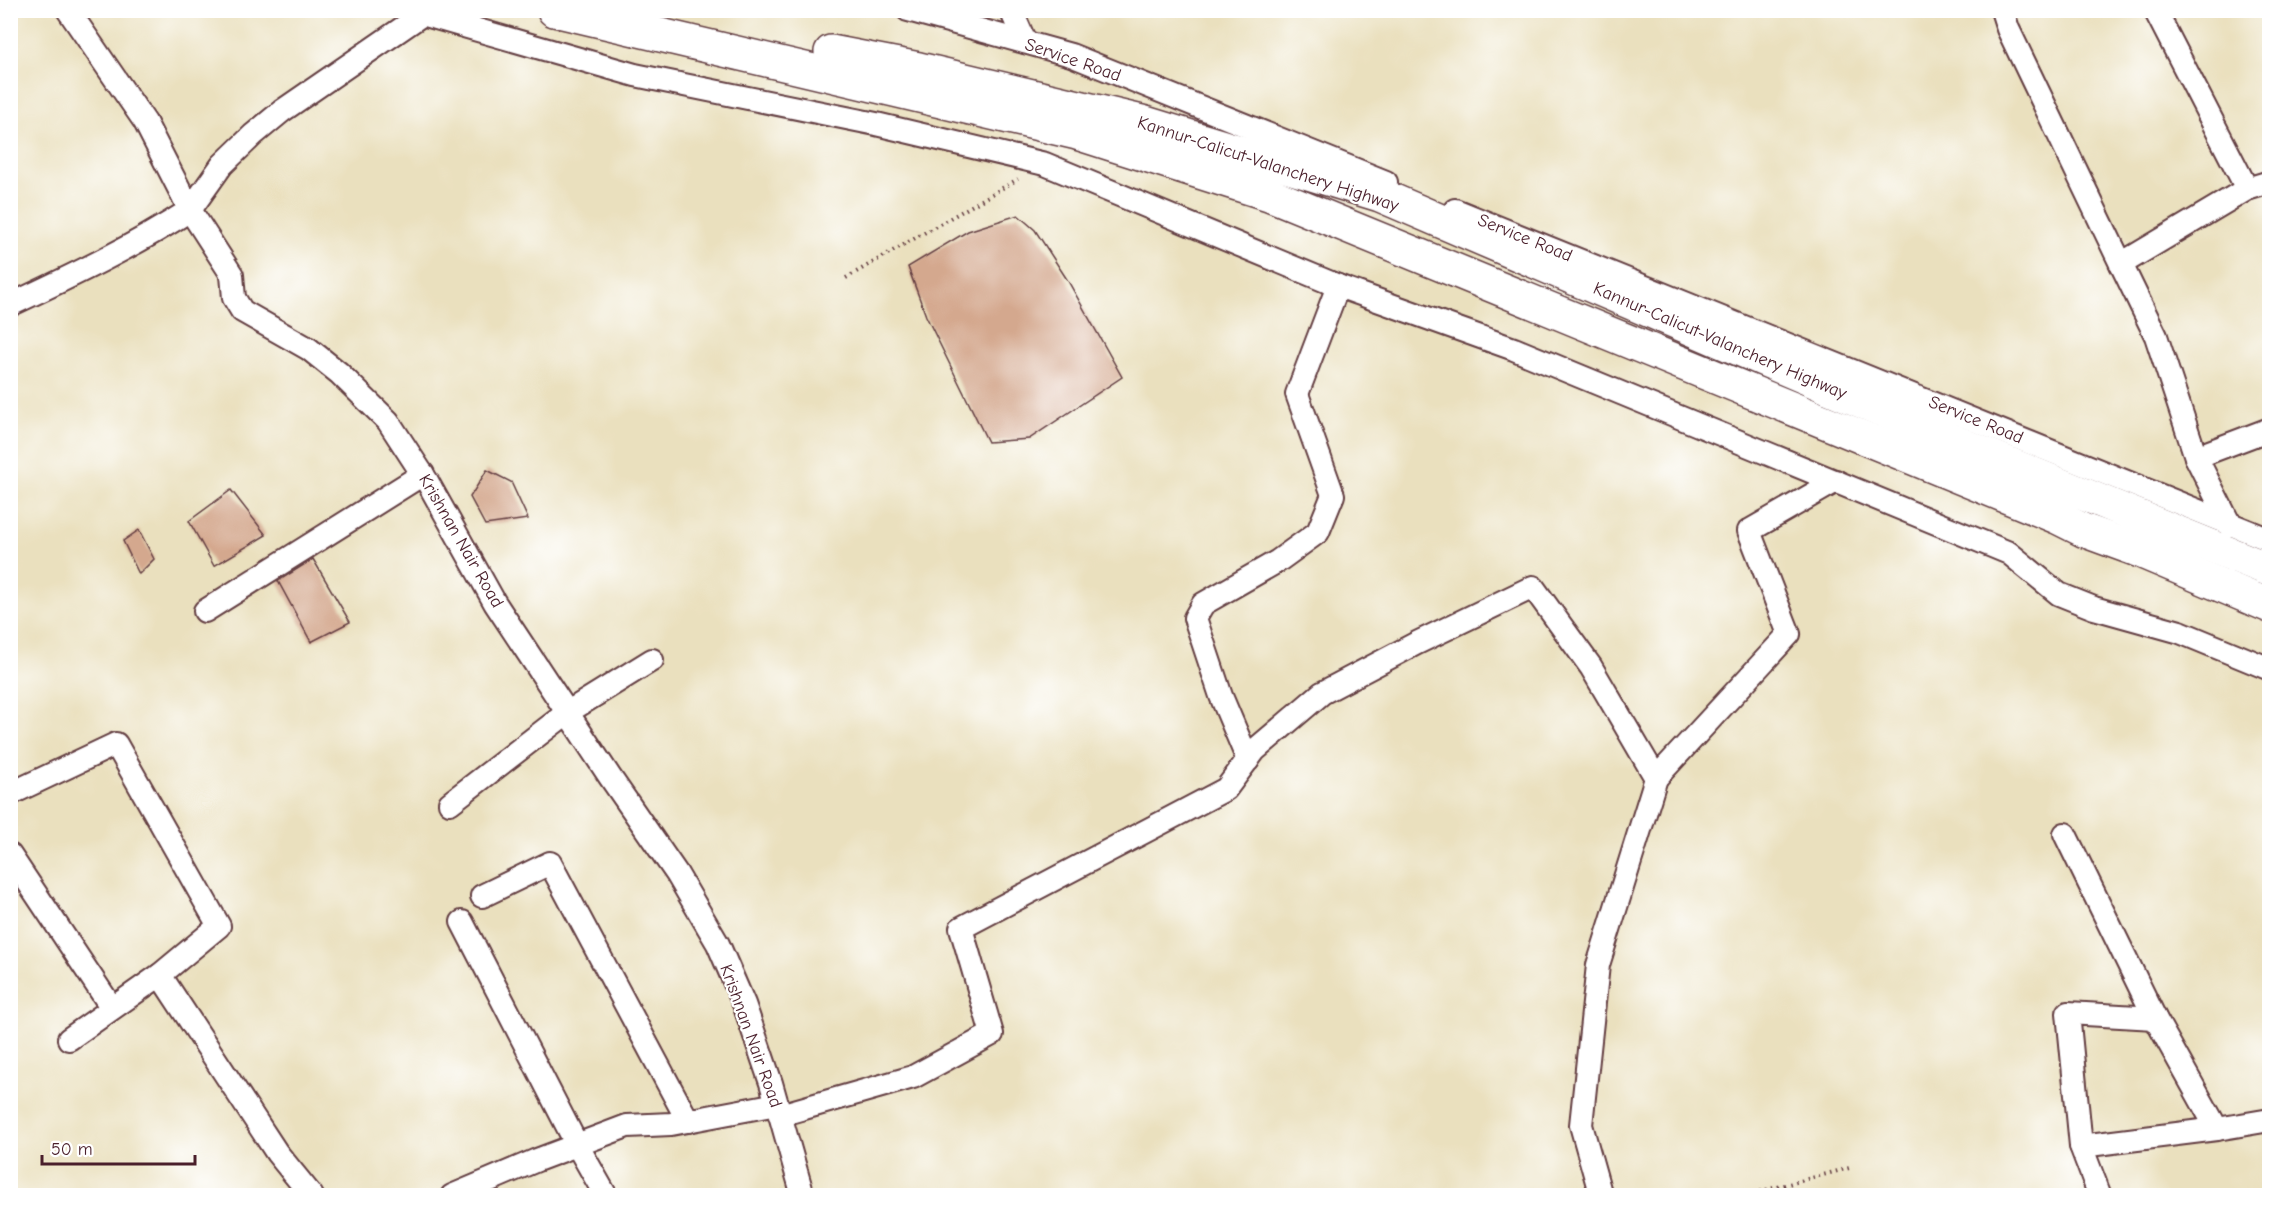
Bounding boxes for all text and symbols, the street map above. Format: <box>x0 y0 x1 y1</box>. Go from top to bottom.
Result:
street label: Service Road <box>1022 34 1124 86</box>
street label: Kannur-Calicut-Valanchery Highway <box>1135 112 1402 217</box>
street label: Service Road <box>1475 209 1575 267</box>
street label: Kannur-Calicut-Valanchery Highway <box>1590 278 1851 404</box>
street label: Service Road <box>1926 391 2026 449</box>
street label: Krishnan Nair Road <box>414 470 508 612</box>
street label: Krishnan Nair Road <box>715 962 787 1110</box>
scale bar <box>42 1128 195 1166</box>
text: 50 m <box>51 1139 93 1160</box>

